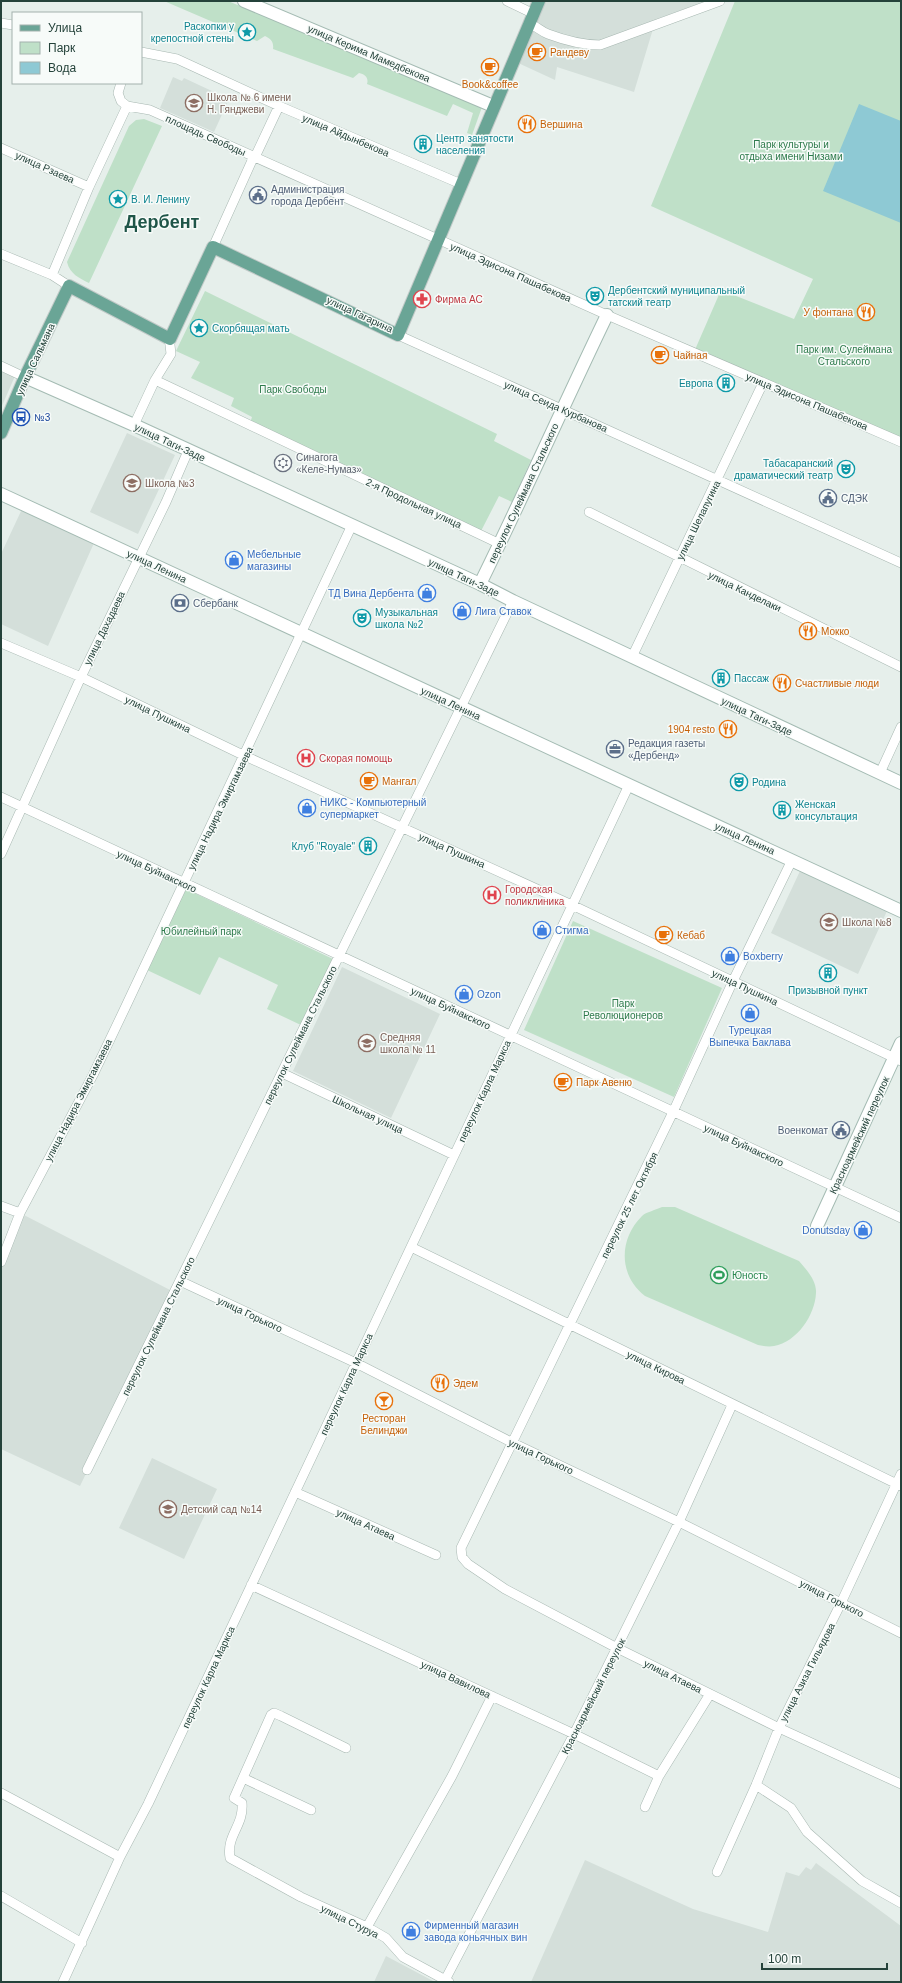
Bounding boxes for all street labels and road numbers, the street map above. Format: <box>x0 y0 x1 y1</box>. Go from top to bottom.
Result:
street label: улица Керима Мамедбекова <box>306 23 432 84</box>
street label: улица Айдынбекова <box>301 112 391 159</box>
street label: площадь Свободы <box>164 113 248 158</box>
street label: улица Рзаева <box>14 150 76 186</box>
street label: улица Эдисона Пашабекова <box>449 241 573 304</box>
street label: улица Гагарина <box>325 294 395 335</box>
street label: улица Сальмана <box>14 321 57 397</box>
street label: улица Эдисона Пашабекова <box>744 371 870 432</box>
street label: улица Сеида Курбанова <box>502 379 610 434</box>
street label: улица Таги-Заде <box>133 421 207 464</box>
street label: переулок Сулеймана Стальского <box>486 421 561 565</box>
street label: 2-я Продольная улица <box>364 476 464 531</box>
street label: улица Шелапугина <box>674 478 723 562</box>
street label: улица Ленина <box>125 548 189 585</box>
street label: улица Таги-Заде <box>427 556 501 599</box>
street label: улица Канделаки <box>707 569 783 614</box>
street label: улица Дахадаева <box>82 589 127 667</box>
street label: улица Ленина <box>419 685 483 722</box>
street label: улица Пушкина <box>123 694 193 735</box>
street label: улица Таги-Заде <box>720 695 794 738</box>
street label: улица Надира Эмиргамзаева <box>186 744 255 872</box>
street label: улица Ленина <box>713 820 777 857</box>
street label: улица Пушкина <box>417 831 487 870</box>
street label: улица Буйнакского <box>115 848 199 895</box>
street label: переулок Сулеймана Стальского <box>262 964 339 1106</box>
street label: улица Пушкина <box>710 967 780 1008</box>
street label: улица Буйнакского <box>409 985 493 1032</box>
street label: улица Надира Эмиргамзаева <box>43 1037 114 1163</box>
street label: переулок Карла Маркса <box>456 1038 513 1144</box>
street label: Красноармейский переулок <box>827 1074 892 1196</box>
street label: Школьная улица <box>331 1093 405 1136</box>
street label: улица Буйнакского <box>702 1122 786 1169</box>
street label: переулок 25 лет Октября <box>599 1150 660 1260</box>
street label: переулок Сулеймана Стальского <box>120 1255 197 1397</box>
street label: улица Горького <box>216 1295 284 1334</box>
street label: переулок Карла Маркса <box>318 1331 375 1437</box>
street label: улица Кирова <box>625 1349 687 1387</box>
street label: улица Горького <box>507 1437 575 1476</box>
street label: улица Атаева <box>335 1507 397 1542</box>
street label: улица Горького <box>798 1578 866 1620</box>
street label: улица Азиза Гильядова <box>778 1621 837 1723</box>
street label: переулок Карла Маркса <box>180 1624 237 1730</box>
street label: Красноармейский переулок <box>559 1636 628 1756</box>
street label: улица Вавилова <box>419 1658 493 1701</box>
street label: улица Атаева <box>642 1658 704 1695</box>
street label: улица Стуруа <box>319 1903 381 1940</box>

